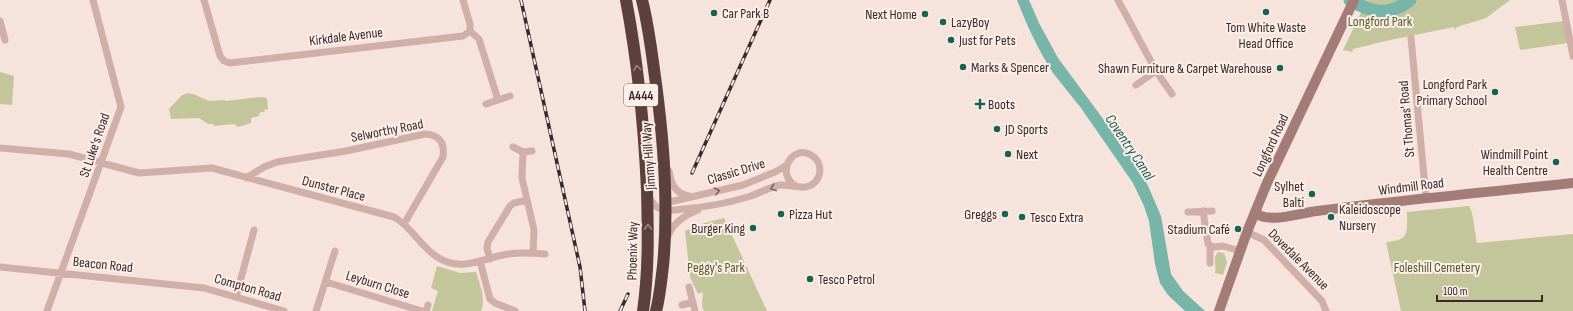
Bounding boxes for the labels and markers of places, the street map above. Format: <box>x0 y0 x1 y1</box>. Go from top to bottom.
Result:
place label: Car Park B <box>722 5 769 22</box>
place label: Next Home <box>865 6 917 23</box>
marker: Tom White Waste Head Office <box>1261 7 1271 17</box>
marker: Car Park B <box>709 8 719 18</box>
marker: Next Home <box>920 9 930 19</box>
place label: LazyBoy <box>951 14 990 31</box>
marker: LazyBoy <box>938 17 948 27</box>
place label: Tom White Waste Head Office <box>1226 19 1306 52</box>
place label: Just for Pets <box>958 32 1016 49</box>
marker: Just for Pets <box>946 35 956 45</box>
place label: Marks & Spencer <box>971 59 1049 76</box>
place label: Shawn Furniture & Carpet Warehouse <box>1098 60 1272 77</box>
marker: Marks & Spencer <box>958 62 968 72</box>
marker: Shawn Furniture & Carpet Warehouse <box>1275 63 1285 73</box>
place label: Longford Park Primary School <box>1417 76 1488 109</box>
marker: Longford Park Primary School <box>1490 87 1500 97</box>
place label: Boots <box>988 96 1015 113</box>
marker: Boots <box>975 99 985 109</box>
place label: JD Sports <box>1004 121 1048 138</box>
marker: JD Sports <box>992 124 1002 134</box>
place label: Next <box>1016 146 1038 163</box>
place label: Windmill Point Health Centre <box>1481 146 1548 179</box>
marker: Next <box>1003 149 1013 159</box>
marker: Windmill Point Health Centre <box>1551 157 1561 167</box>
place label: Sylhet Balti <box>1274 178 1304 211</box>
marker: Sylhet Balti <box>1307 189 1317 199</box>
place label: Kaleidoscope Nursery <box>1339 201 1401 234</box>
place label: Pizza Hut <box>789 206 832 223</box>
place label: Greggs <box>964 206 997 223</box>
marker: Pizza Hut <box>776 209 786 219</box>
marker: Greggs <box>1000 209 1010 219</box>
place label: Tesco Extra <box>1030 209 1083 226</box>
marker: Tesco Extra <box>1017 212 1027 222</box>
marker: Kaleidoscope Nursery <box>1326 212 1336 222</box>
place label: Burger King <box>691 220 745 237</box>
place label: Stadium Café <box>1168 221 1230 238</box>
marker: Burger King <box>748 223 758 233</box>
marker: Stadium Café <box>1233 224 1243 234</box>
place label: Tesco Petrol <box>818 271 875 288</box>
marker: Tesco Petrol <box>805 274 815 284</box>

